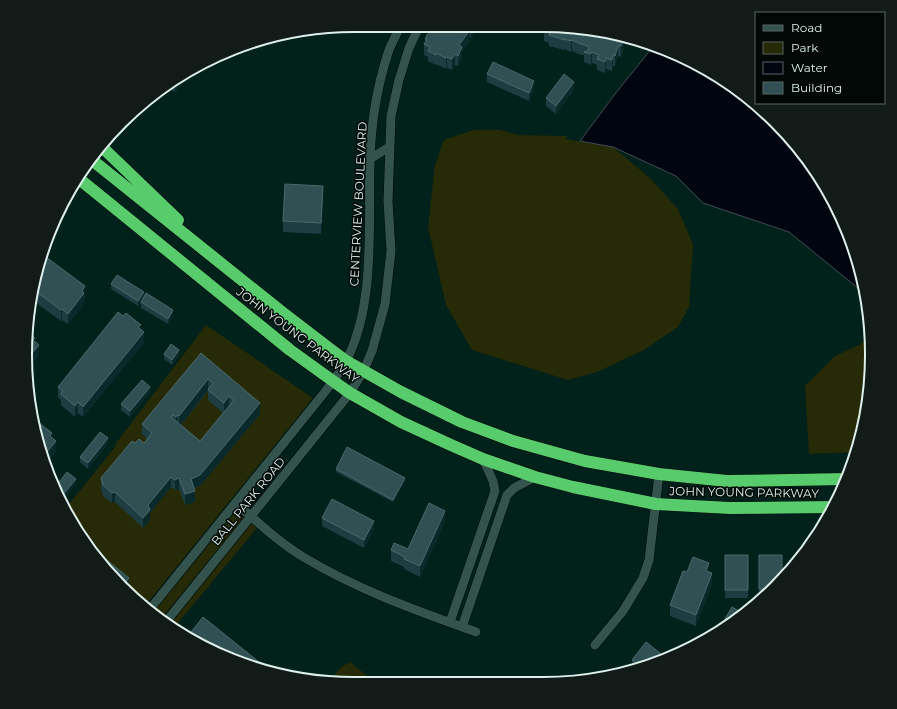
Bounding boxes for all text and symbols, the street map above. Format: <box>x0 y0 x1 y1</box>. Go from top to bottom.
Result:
legend <box>755 12 885 104</box>
text: Road <box>791 20 822 35</box>
text: Park <box>791 40 819 55</box>
text: Water <box>791 60 828 75</box>
text: Building <box>791 80 842 95</box>
street label: CENTERVIEW BOULEVARD <box>346 121 370 287</box>
street label: JOHN YOUNG PARKWAY <box>233 283 363 386</box>
street label: BALL PARK ROAD <box>208 454 288 548</box>
street label: JOHN YOUNG PARKWAY <box>668 483 819 501</box>

